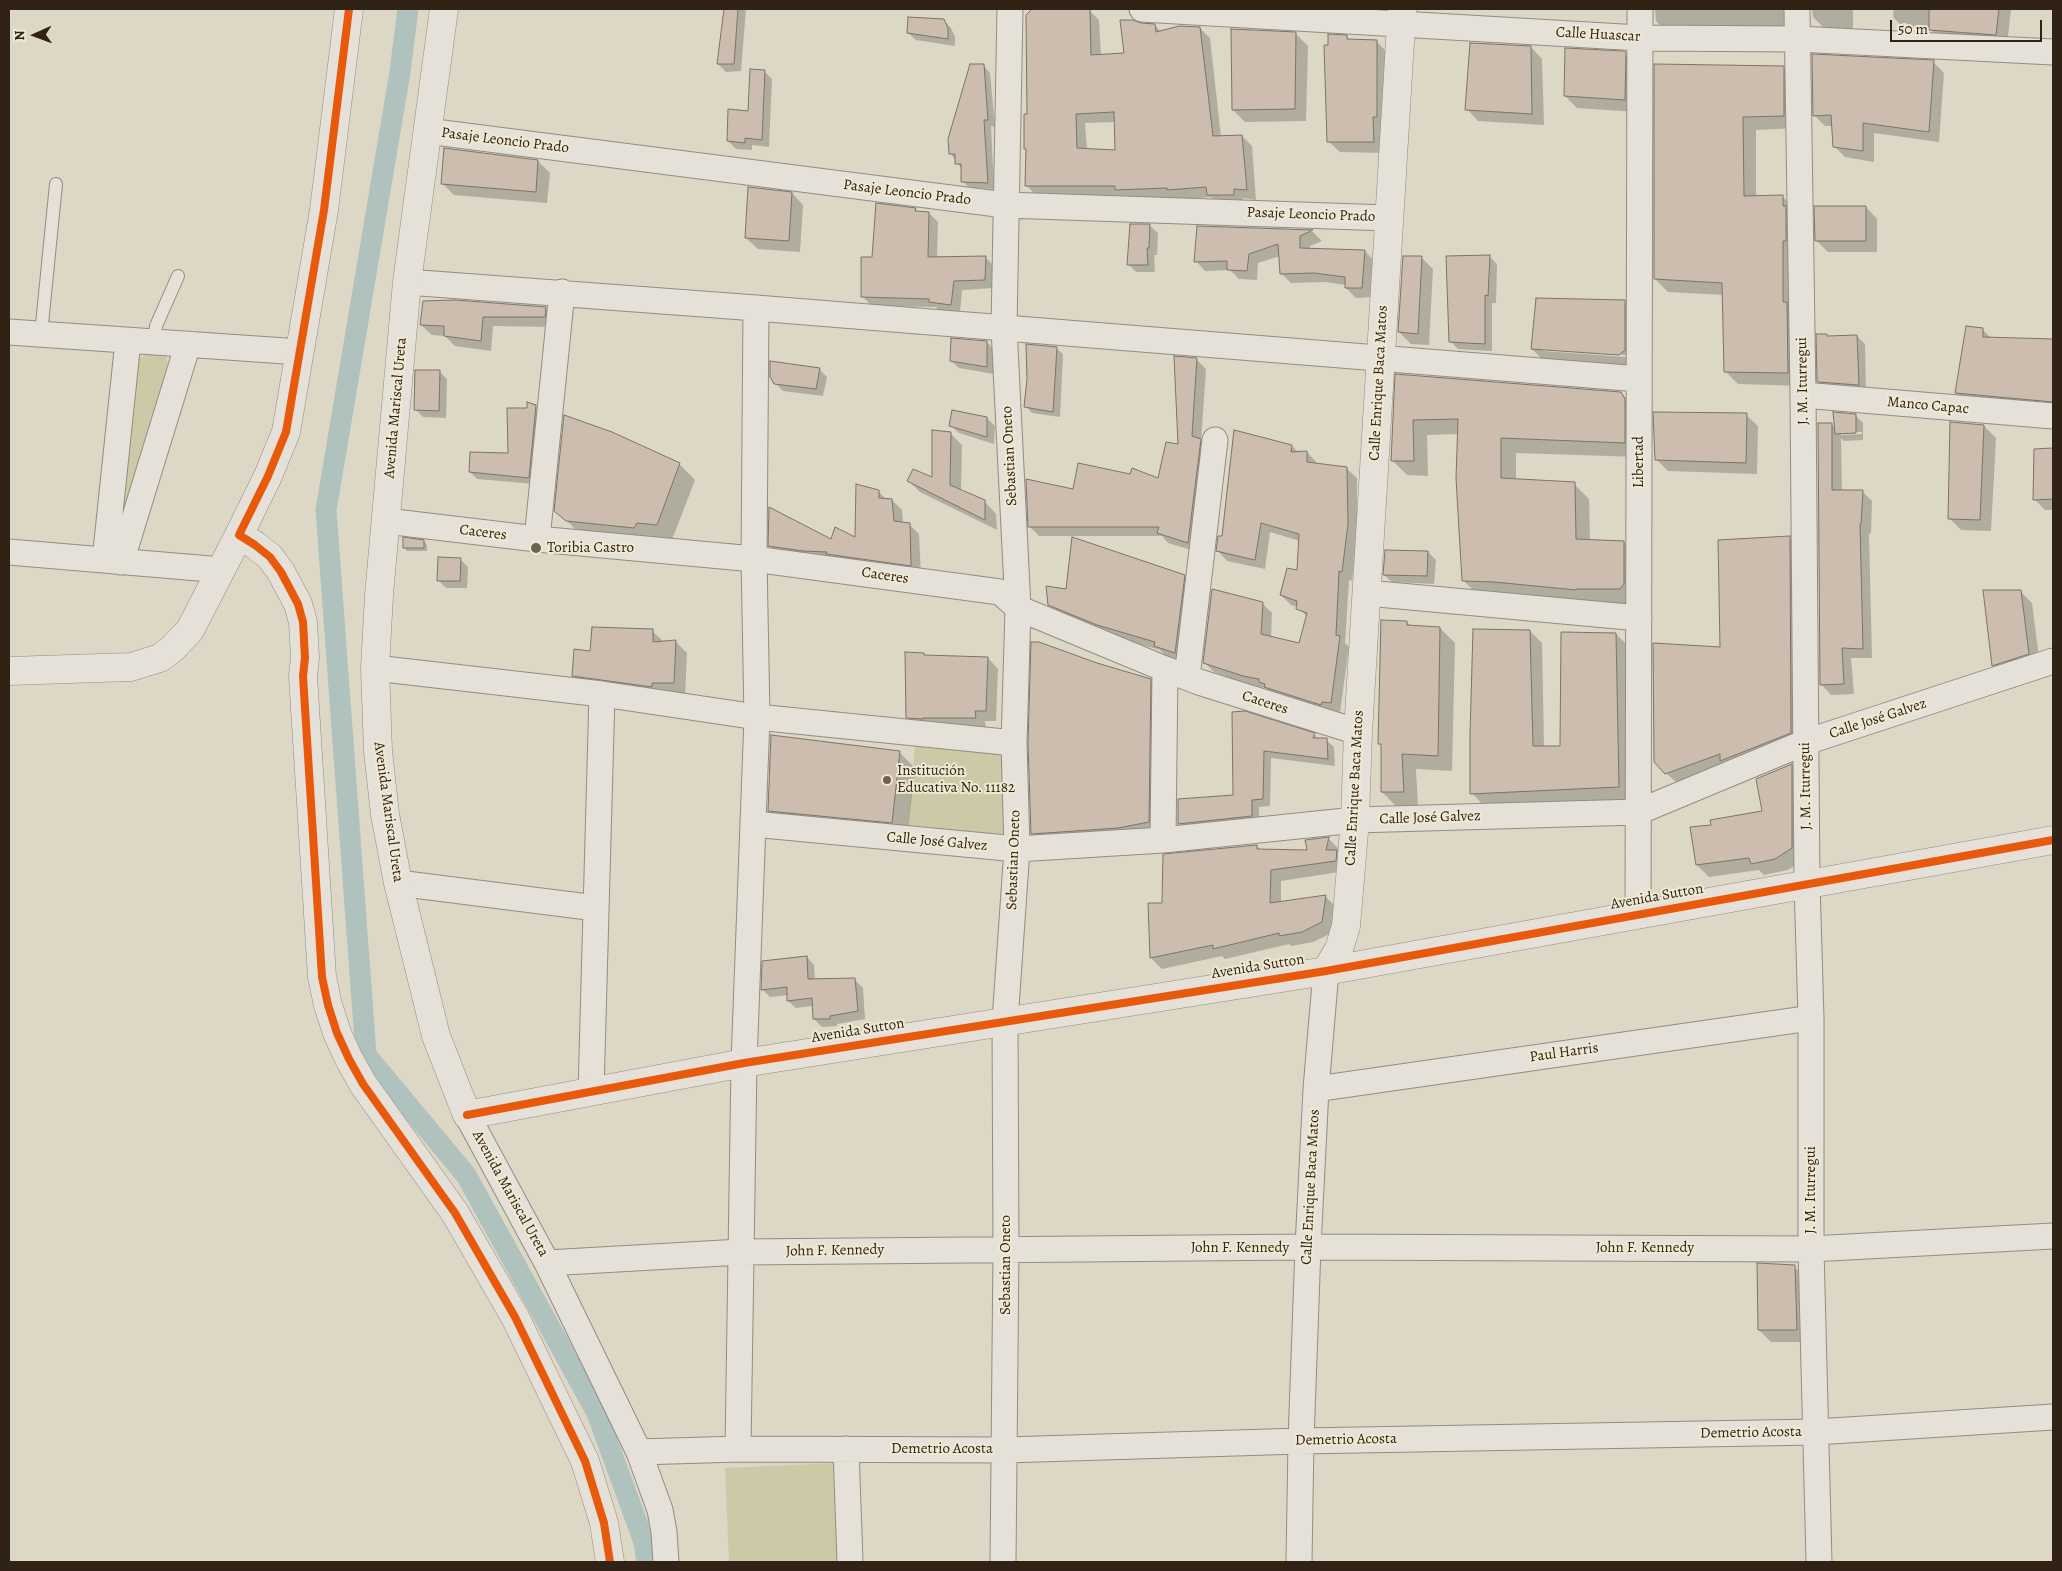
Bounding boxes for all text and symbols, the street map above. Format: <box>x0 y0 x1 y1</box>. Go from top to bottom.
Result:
north arrow <box>10 10 60 60</box>
scale bar <box>1892 10 2044 42</box>
text: 50 m <box>1898 19 1928 39</box>
street label: Calle Huascar <box>1555 24 1641 46</box>
text: N <box>10 30 29 41</box>
street label: Pasaje Leoncio Prado <box>440 124 570 158</box>
street label: Pasaje Leoncio Prado <box>842 176 972 210</box>
street label: Pasaje Leoncio Prado <box>1246 204 1376 226</box>
street label: Calle Enrique Baca Matos <box>1366 305 1392 461</box>
street label: Avenida Mariscal Ureta <box>381 337 411 479</box>
street label: J. M. Iturregui <box>1793 337 1813 425</box>
street label: Manco Capac <box>1886 393 1970 419</box>
street label: Sebastian Oneto <box>998 406 1022 506</box>
street label: Libertad <box>1630 436 1648 488</box>
street label: Caceres <box>458 521 508 545</box>
place label: Toribia Castro <box>547 539 634 557</box>
marker: Toribia Castro <box>529 541 543 555</box>
street label: Caceres <box>860 564 910 588</box>
street label: Caceres <box>1240 687 1290 719</box>
street label: Calle José Galvez <box>1827 695 1929 743</box>
street label: Calle Enrique Baca Matos <box>1342 710 1368 866</box>
street label: Avenida Mariscal Ureta <box>369 741 407 883</box>
street label: J. M. Iturregui <box>1796 742 1816 830</box>
place label: Institución Educativa No. 11182 <box>897 762 1015 797</box>
marker: Institución Educativa No. 11182 <box>881 774 893 786</box>
street label: Calle José Galvez <box>1379 807 1481 829</box>
street label: Sebastian Oneto <box>1003 810 1025 910</box>
street label: Calle José Galvez <box>886 829 988 855</box>
street label: Avenida Sutton <box>1609 880 1705 914</box>
street label: Avenida Sutton <box>1210 951 1306 983</box>
street label: Avenida Sutton <box>810 1015 906 1047</box>
street label: Paul Harris <box>1528 1039 1600 1067</box>
street label: Calle Enrique Baca Matos <box>1298 1109 1324 1265</box>
street label: Avenida Mariscal Ureta <box>468 1128 552 1260</box>
street label: J. M. Iturregui <box>1802 1146 1820 1234</box>
street label: Sebastian Oneto <box>997 1215 1015 1315</box>
street label: John F. Kennedy <box>1191 1239 1289 1257</box>
street label: John F. Kennedy <box>1596 1239 1694 1257</box>
street label: John F. Kennedy <box>786 1241 884 1261</box>
street label: Demetrio Acosta <box>1700 1423 1802 1443</box>
street label: Demetrio Acosta <box>1295 1430 1397 1450</box>
street label: Demetrio Acosta <box>891 1440 993 1458</box>

